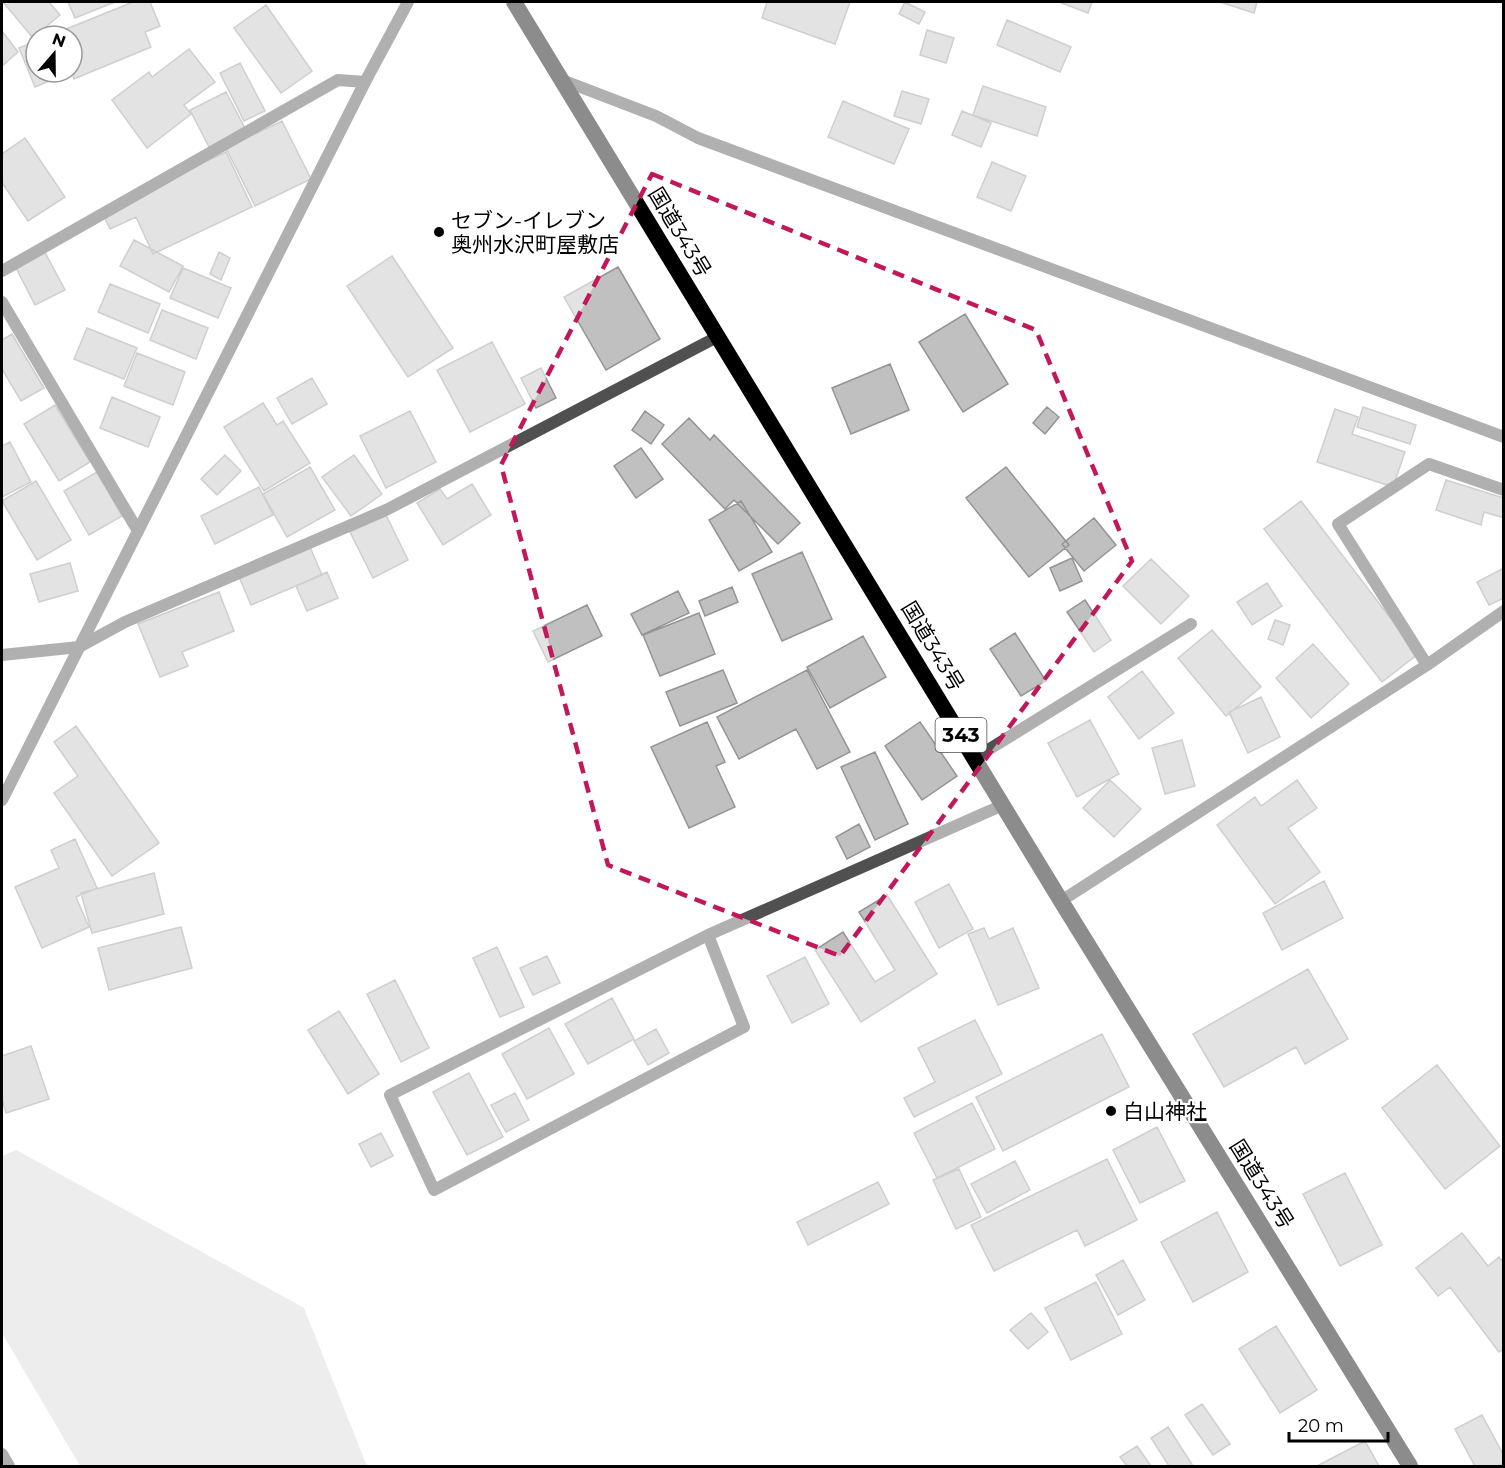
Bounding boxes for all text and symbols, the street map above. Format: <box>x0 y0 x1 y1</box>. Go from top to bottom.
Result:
north arrow <box>24 24 84 84</box>
text: N <box>50 29 68 52</box>
street label: 国道343号 <box>643 183 717 281</box>
place label: セブン-イレブン 奥州水沢町屋敷店 <box>451 208 619 257</box>
marker: セブン-イレブン 奥州水沢町屋敷店 <box>432 225 446 239</box>
street label: 国道343号 <box>896 597 970 695</box>
road number: 343 <box>936 718 986 752</box>
place label: 白山神社 <box>1123 1099 1207 1124</box>
marker: 白山神社 <box>1104 1104 1118 1118</box>
street label: 国道343号 <box>1225 1135 1299 1233</box>
scale bar <box>1289 1405 1388 1443</box>
text: 20 m <box>1298 1415 1344 1437</box>

